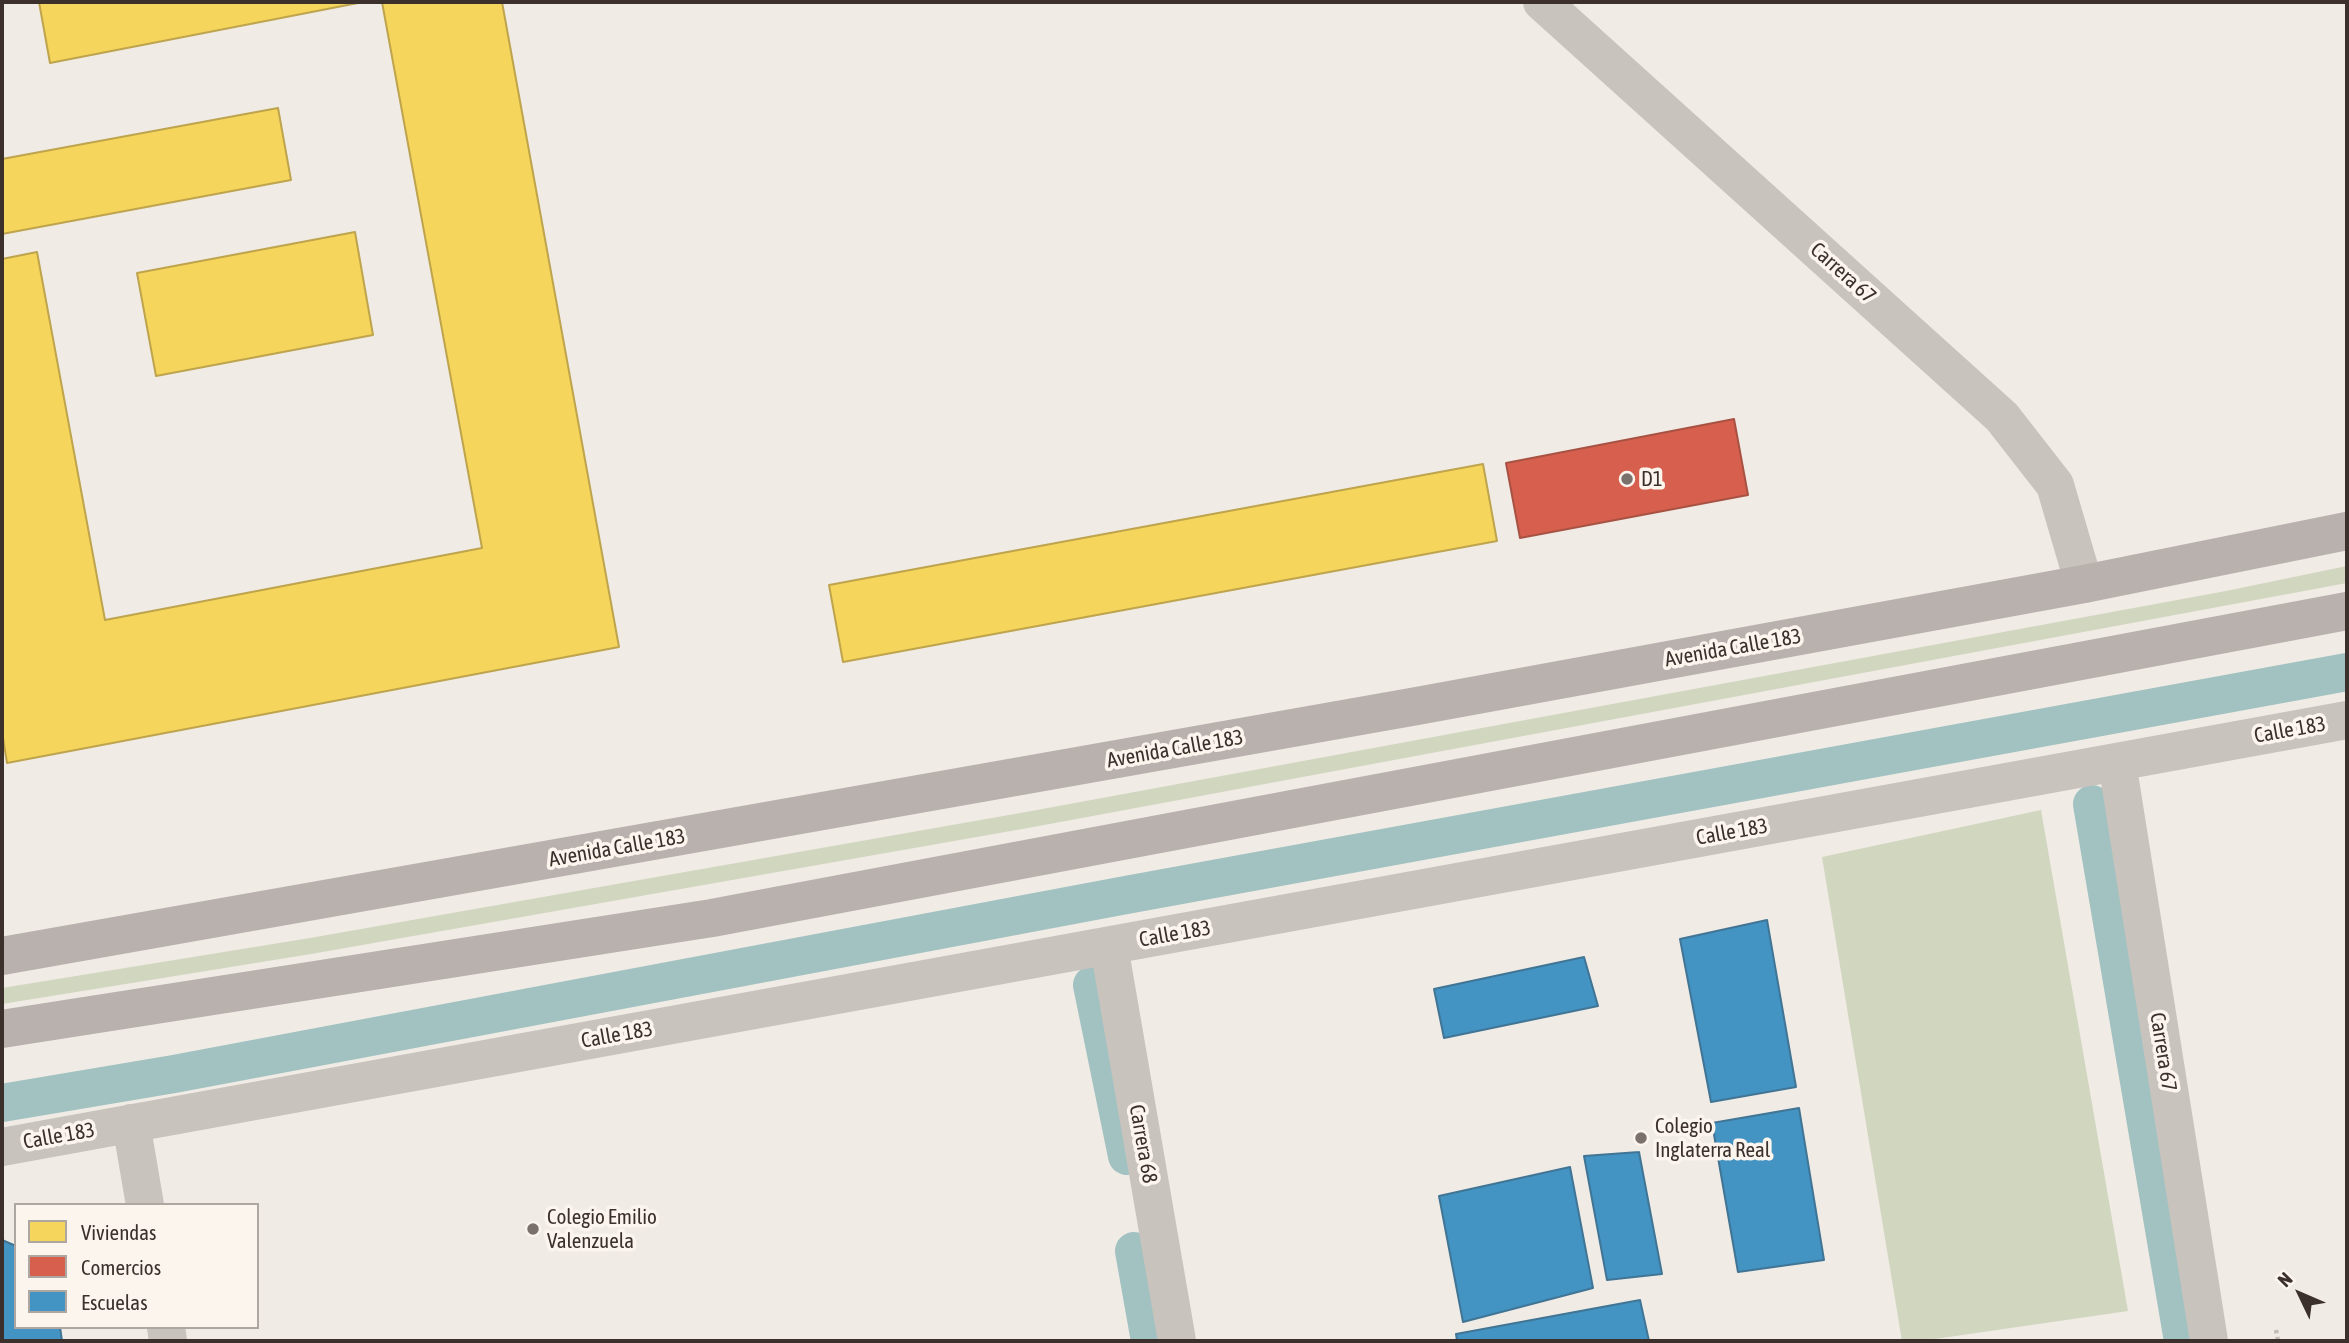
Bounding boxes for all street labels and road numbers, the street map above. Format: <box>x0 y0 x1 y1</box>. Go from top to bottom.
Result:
street label: Carrera 67 <box>1805 237 1881 309</box>
street label: Avenida Calle 183 <box>1663 624 1803 672</box>
street label: Calle 183 <box>2252 711 2328 749</box>
street label: Avenida Calle 183 <box>1105 725 1245 773</box>
street label: Calle 183 <box>1694 813 1770 851</box>
street label: Avenida Calle 183 <box>547 824 687 872</box>
street label: Calle 183 <box>1137 915 1213 953</box>
street label: Carrera 67 <box>2144 1011 2182 1093</box>
street label: Calle 183 <box>579 1016 655 1054</box>
street label: Carrera 68 <box>1124 1103 1162 1185</box>
street label: Calle 183 <box>21 1117 97 1155</box>

